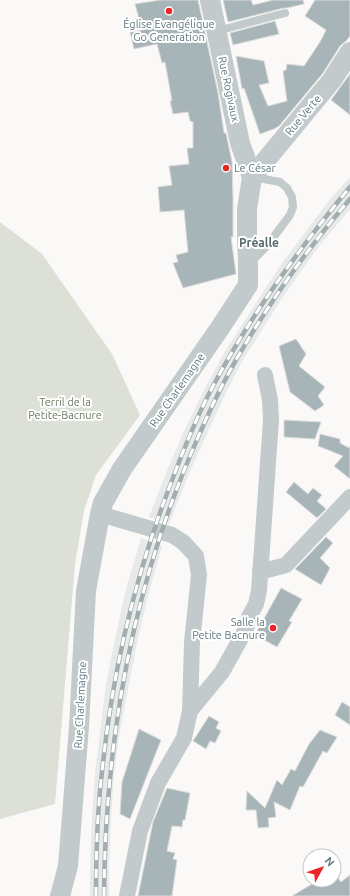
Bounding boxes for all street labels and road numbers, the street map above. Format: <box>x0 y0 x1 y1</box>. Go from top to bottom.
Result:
street label: Rue Rogivaux <box>216 55 242 123</box>
street label: Rue Verte <box>283 92 323 138</box>
street label: Rue Charlemagne <box>147 351 207 429</box>
street label: Rue Charlemagne <box>72 661 88 749</box>

